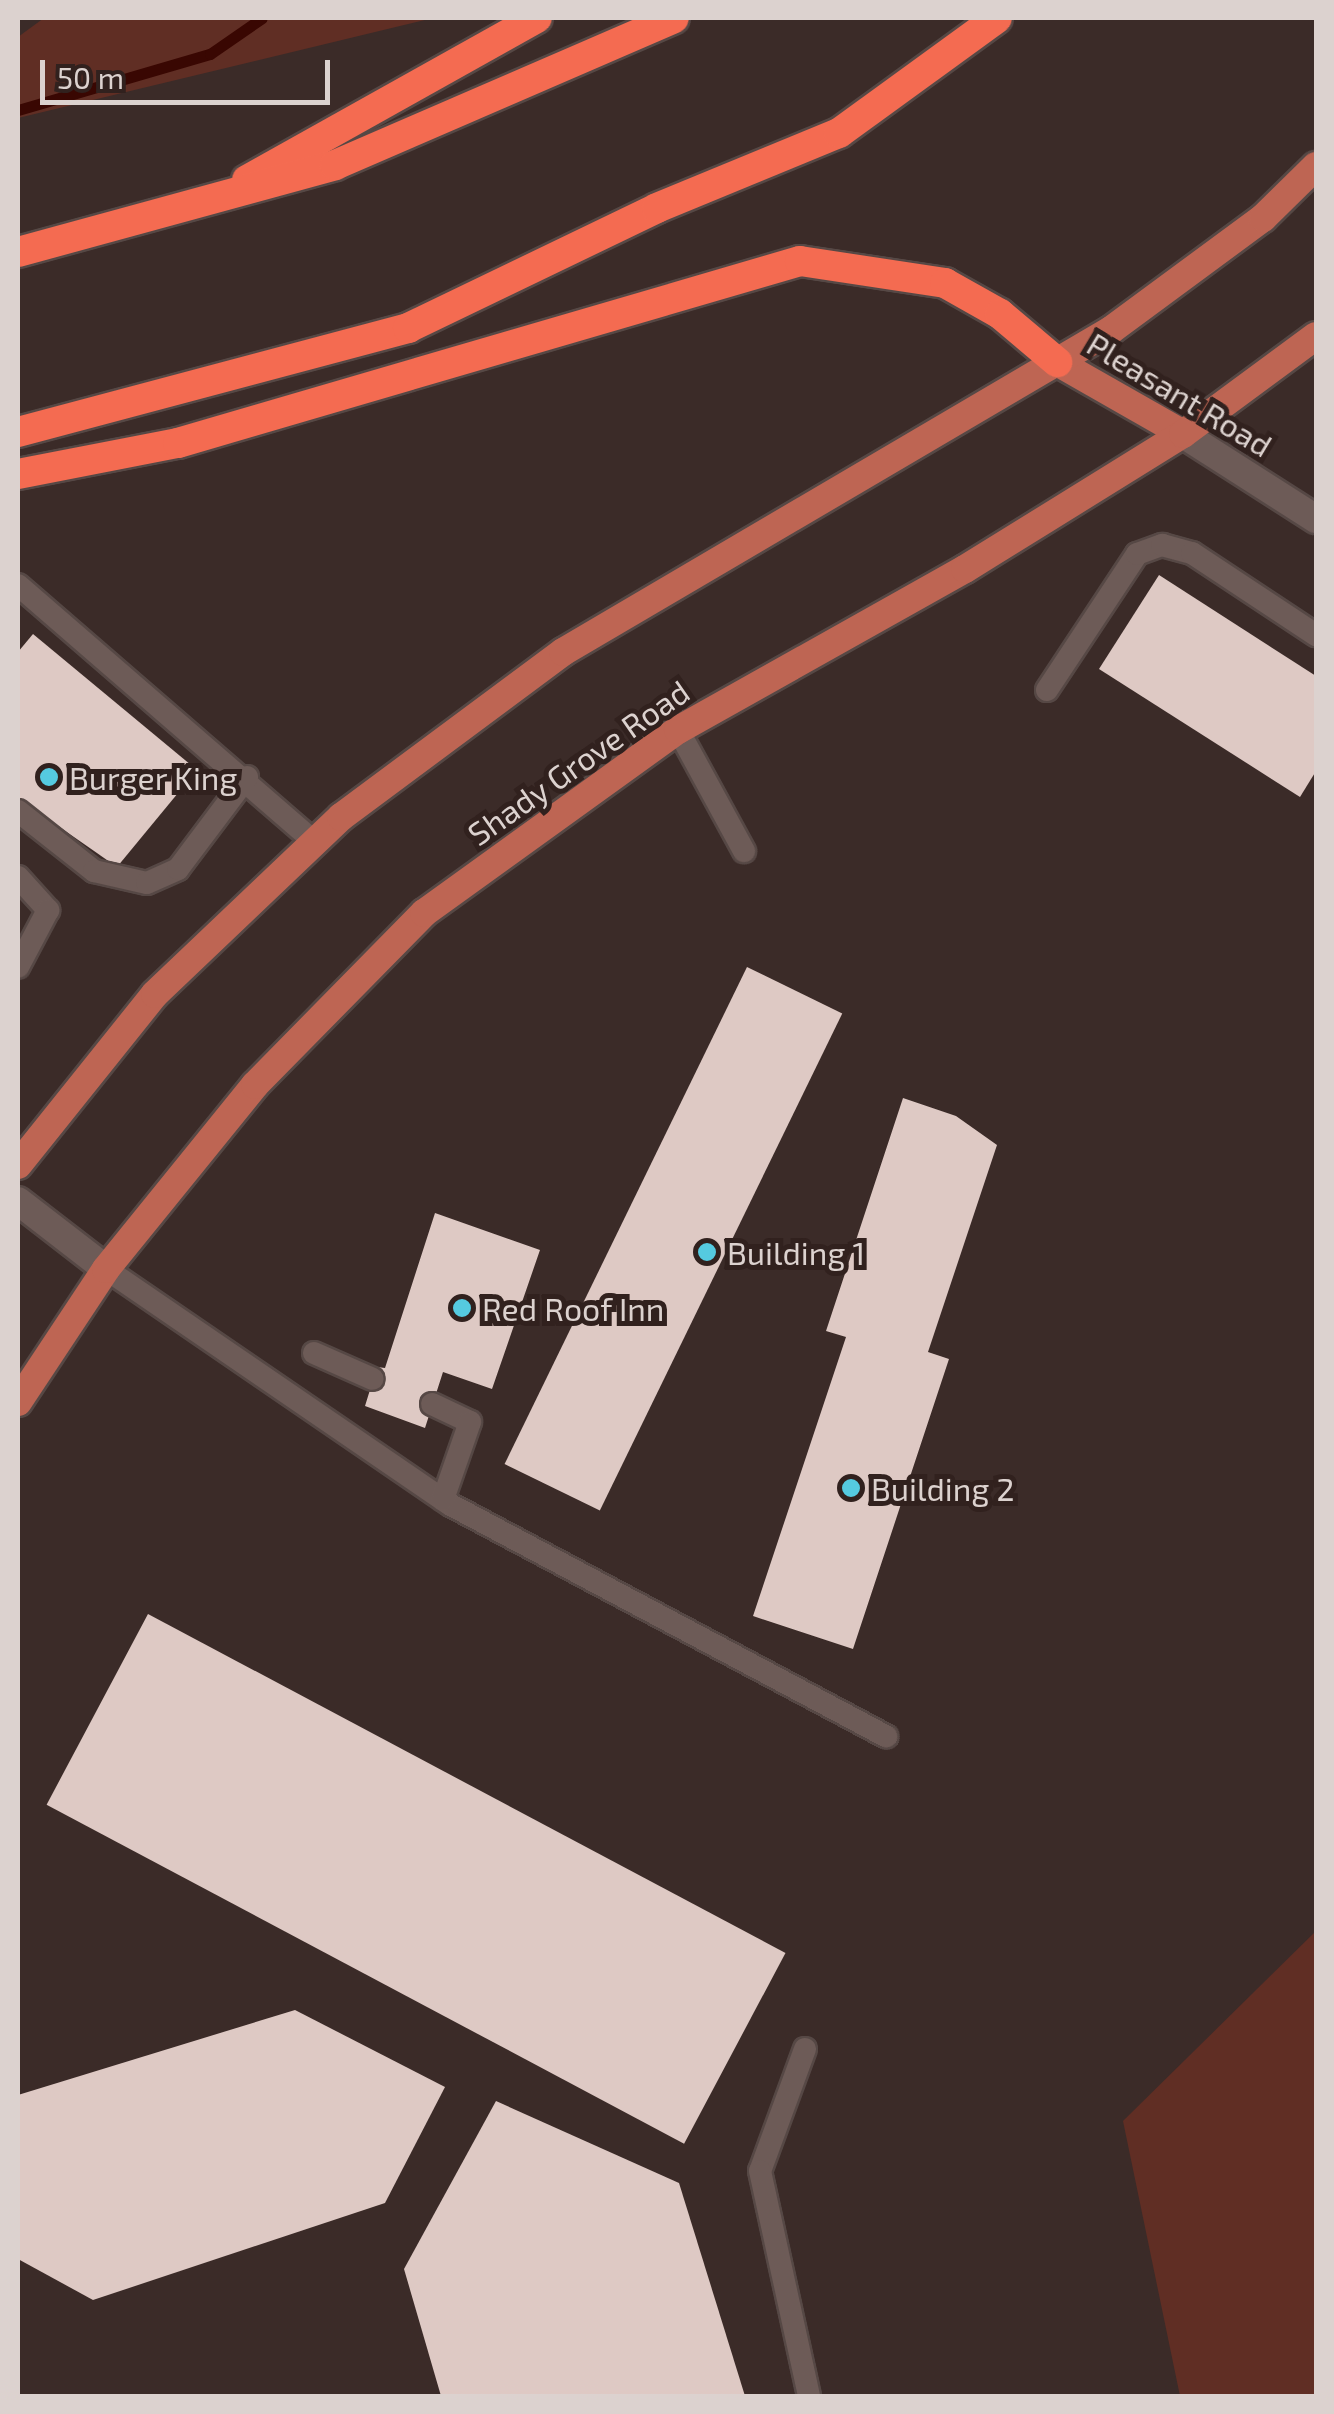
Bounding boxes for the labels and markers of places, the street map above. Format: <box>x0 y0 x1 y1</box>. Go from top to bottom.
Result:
place label: Burger King <box>69 758 238 796</box>
marker: Burger King <box>38 766 60 788</box>
place label: Building 1 <box>727 1233 865 1271</box>
marker: Building 1 <box>696 1241 718 1263</box>
place label: Red Roof Inn <box>482 1289 665 1327</box>
marker: Red Roof Inn <box>451 1297 473 1319</box>
place label: Building 2 <box>871 1469 1014 1507</box>
marker: Building 2 <box>840 1477 862 1499</box>

